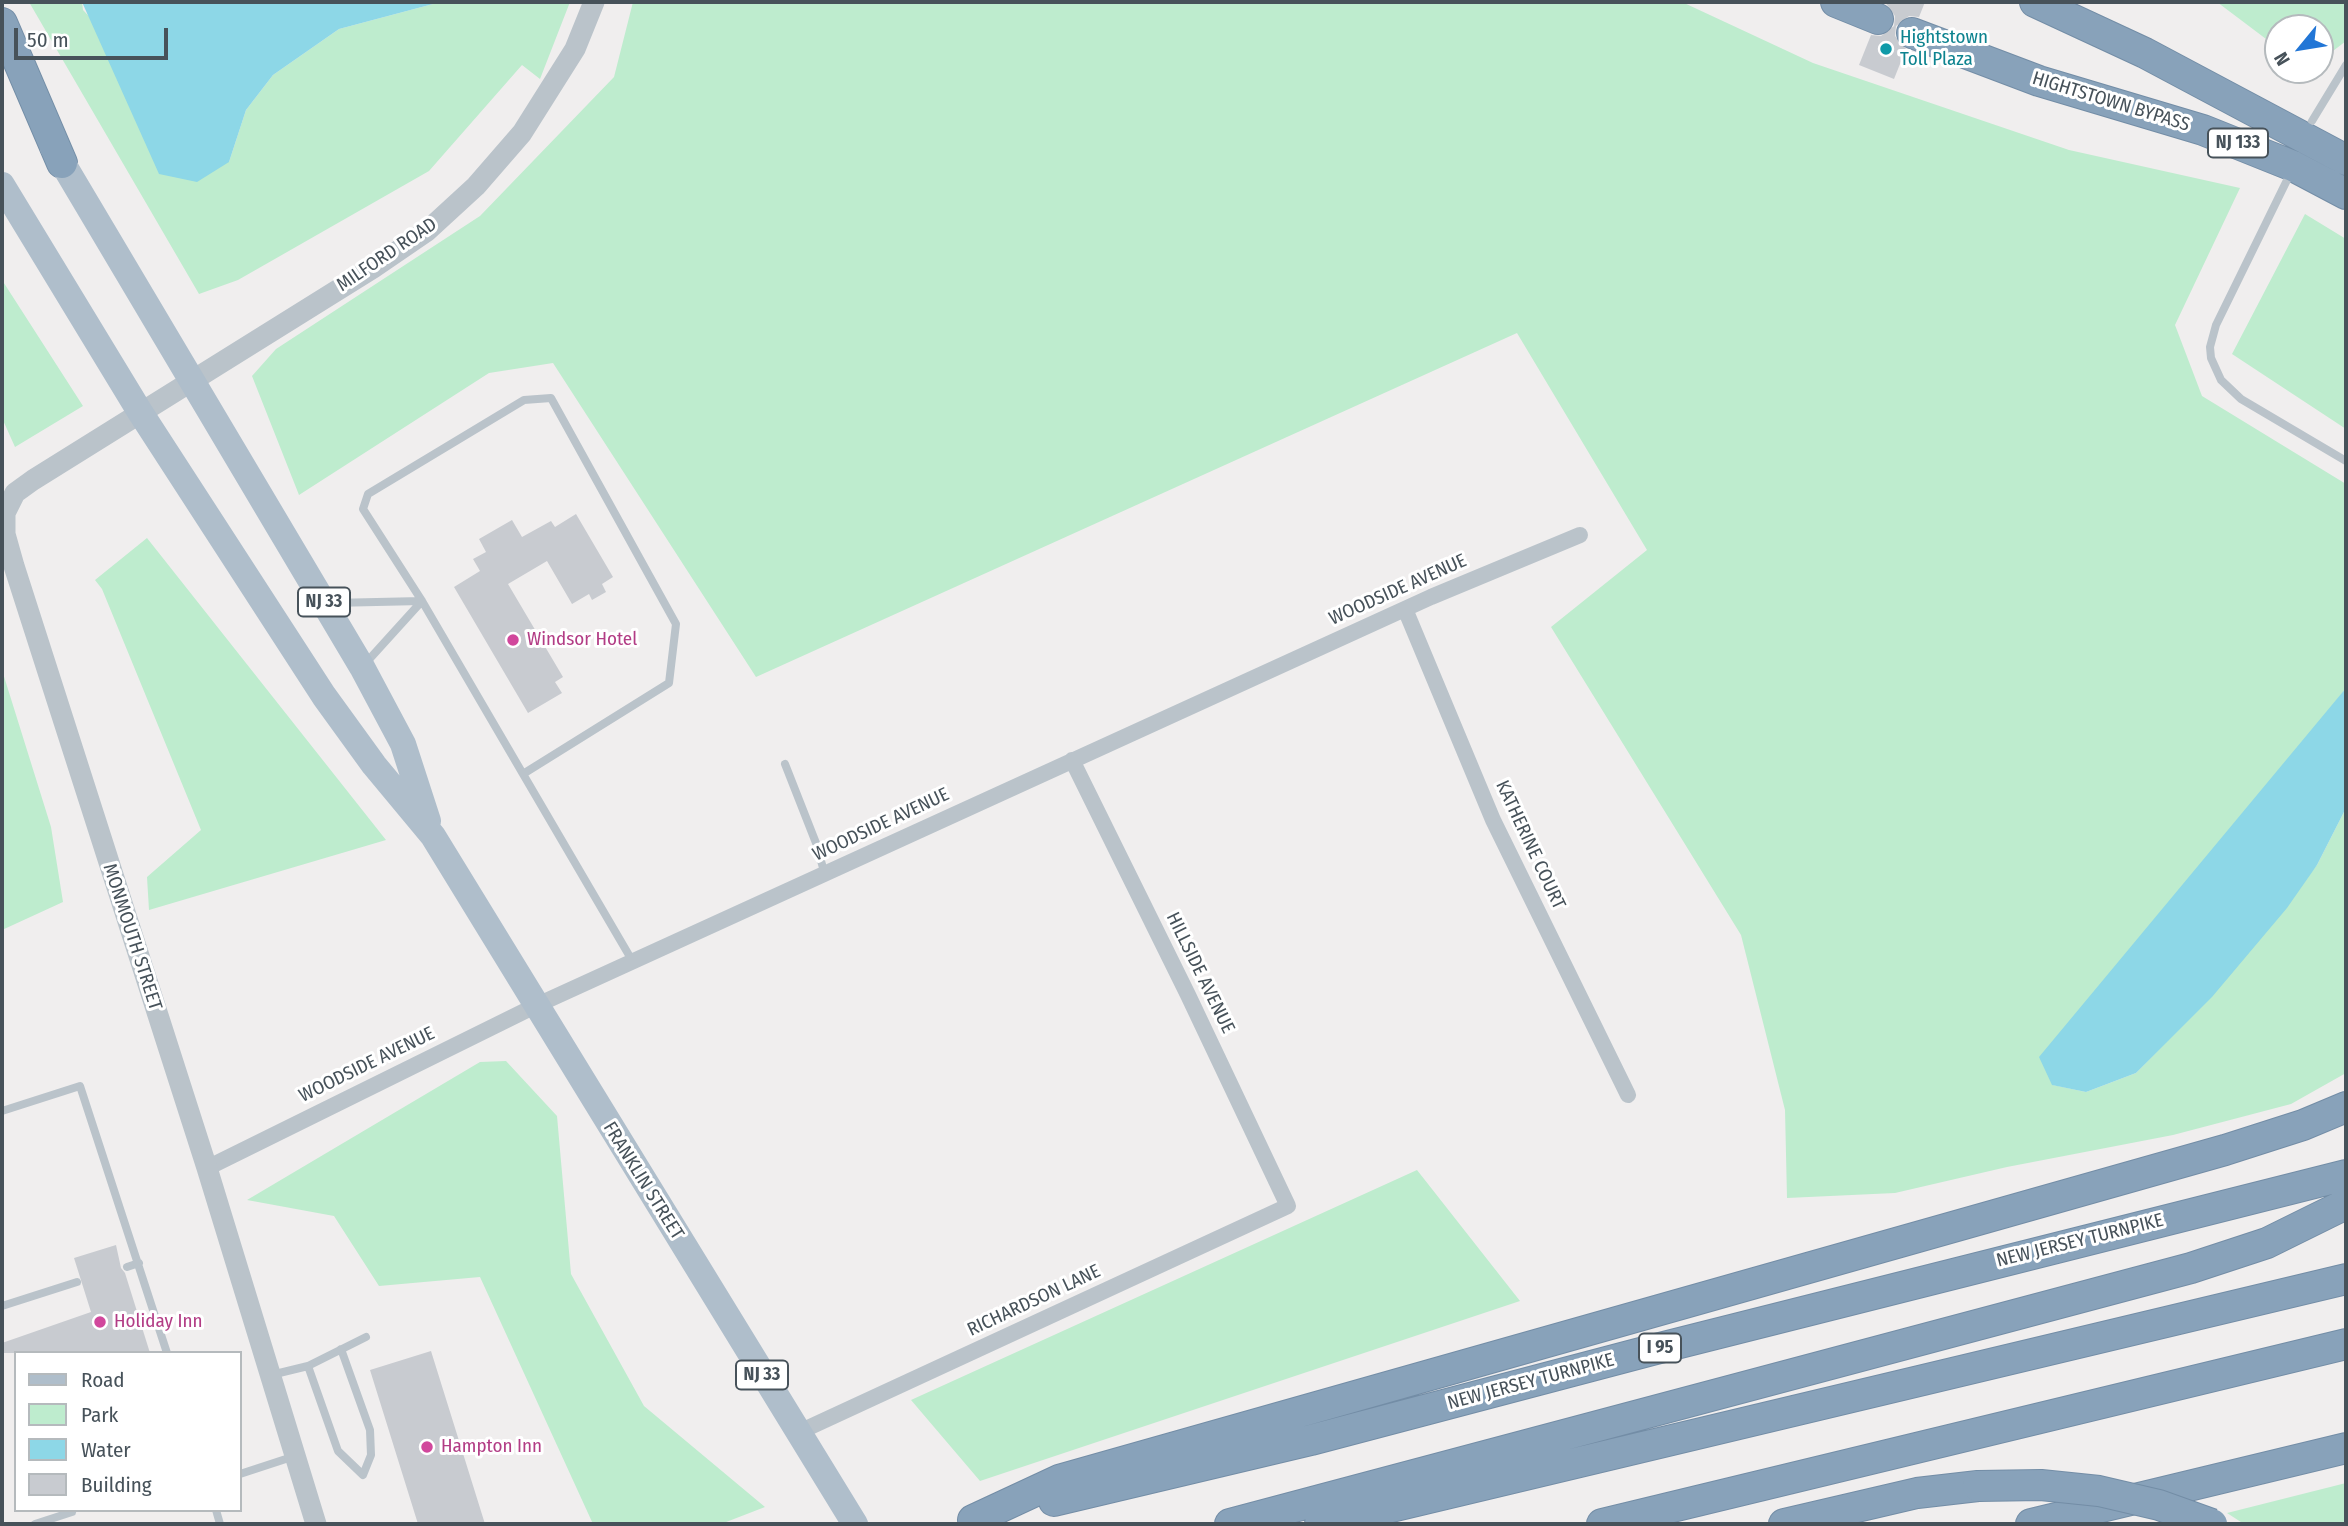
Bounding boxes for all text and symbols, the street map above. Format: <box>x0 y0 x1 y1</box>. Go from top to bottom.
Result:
scale bar <box>18 14 172 58</box>
north arrow <box>2264 14 2334 84</box>
text: 50 m <box>27 27 69 53</box>
place label: Hightstown Toll Plaza <box>1900 27 1988 71</box>
marker: Hightstown Toll Plaza <box>1878 41 1894 57</box>
text: N <box>2269 48 2295 69</box>
street label: HIGHTSTOWN BYPASS <box>2030 67 2192 137</box>
road number: NJ 133 <box>2208 128 2268 158</box>
street label: MILFORD ROAD <box>333 213 441 297</box>
street label: WOODSIDE AVENUE <box>1326 550 1470 630</box>
road number: NJ 33 <box>298 588 350 616</box>
place label: Windsor Hotel <box>527 629 637 651</box>
marker: Windsor Hotel <box>505 632 521 648</box>
street label: KATHERINE COURT <box>1490 777 1570 913</box>
street label: WOODSIDE AVENUE <box>809 783 953 867</box>
street label: MONMOUTH STREET <box>98 861 166 1013</box>
street label: HILLSIDE AVENUE <box>1161 909 1239 1037</box>
street label: WOODSIDE AVENUE <box>296 1022 438 1108</box>
street label: FRANKLIN STREET <box>598 1118 688 1244</box>
street label: NEW JERSEY TURNPIKE <box>1994 1209 2166 1273</box>
street label: RICHARDSON LANE <box>964 1260 1104 1342</box>
place label: Holiday Inn <box>114 1311 202 1333</box>
marker: Holiday Inn <box>92 1314 108 1330</box>
road number: I 95 <box>1639 1334 1681 1363</box>
street label: NEW JERSEY TURNPIKE <box>1445 1349 1617 1415</box>
legend <box>14 1351 242 1512</box>
road number: NJ 33 <box>736 1360 788 1390</box>
text: Road <box>81 1367 125 1393</box>
text: Park <box>81 1402 118 1428</box>
place label: Hampton Inn <box>441 1436 542 1458</box>
text: Water <box>81 1437 131 1463</box>
marker: Hampton Inn <box>419 1439 435 1455</box>
text: Building <box>81 1472 152 1498</box>

